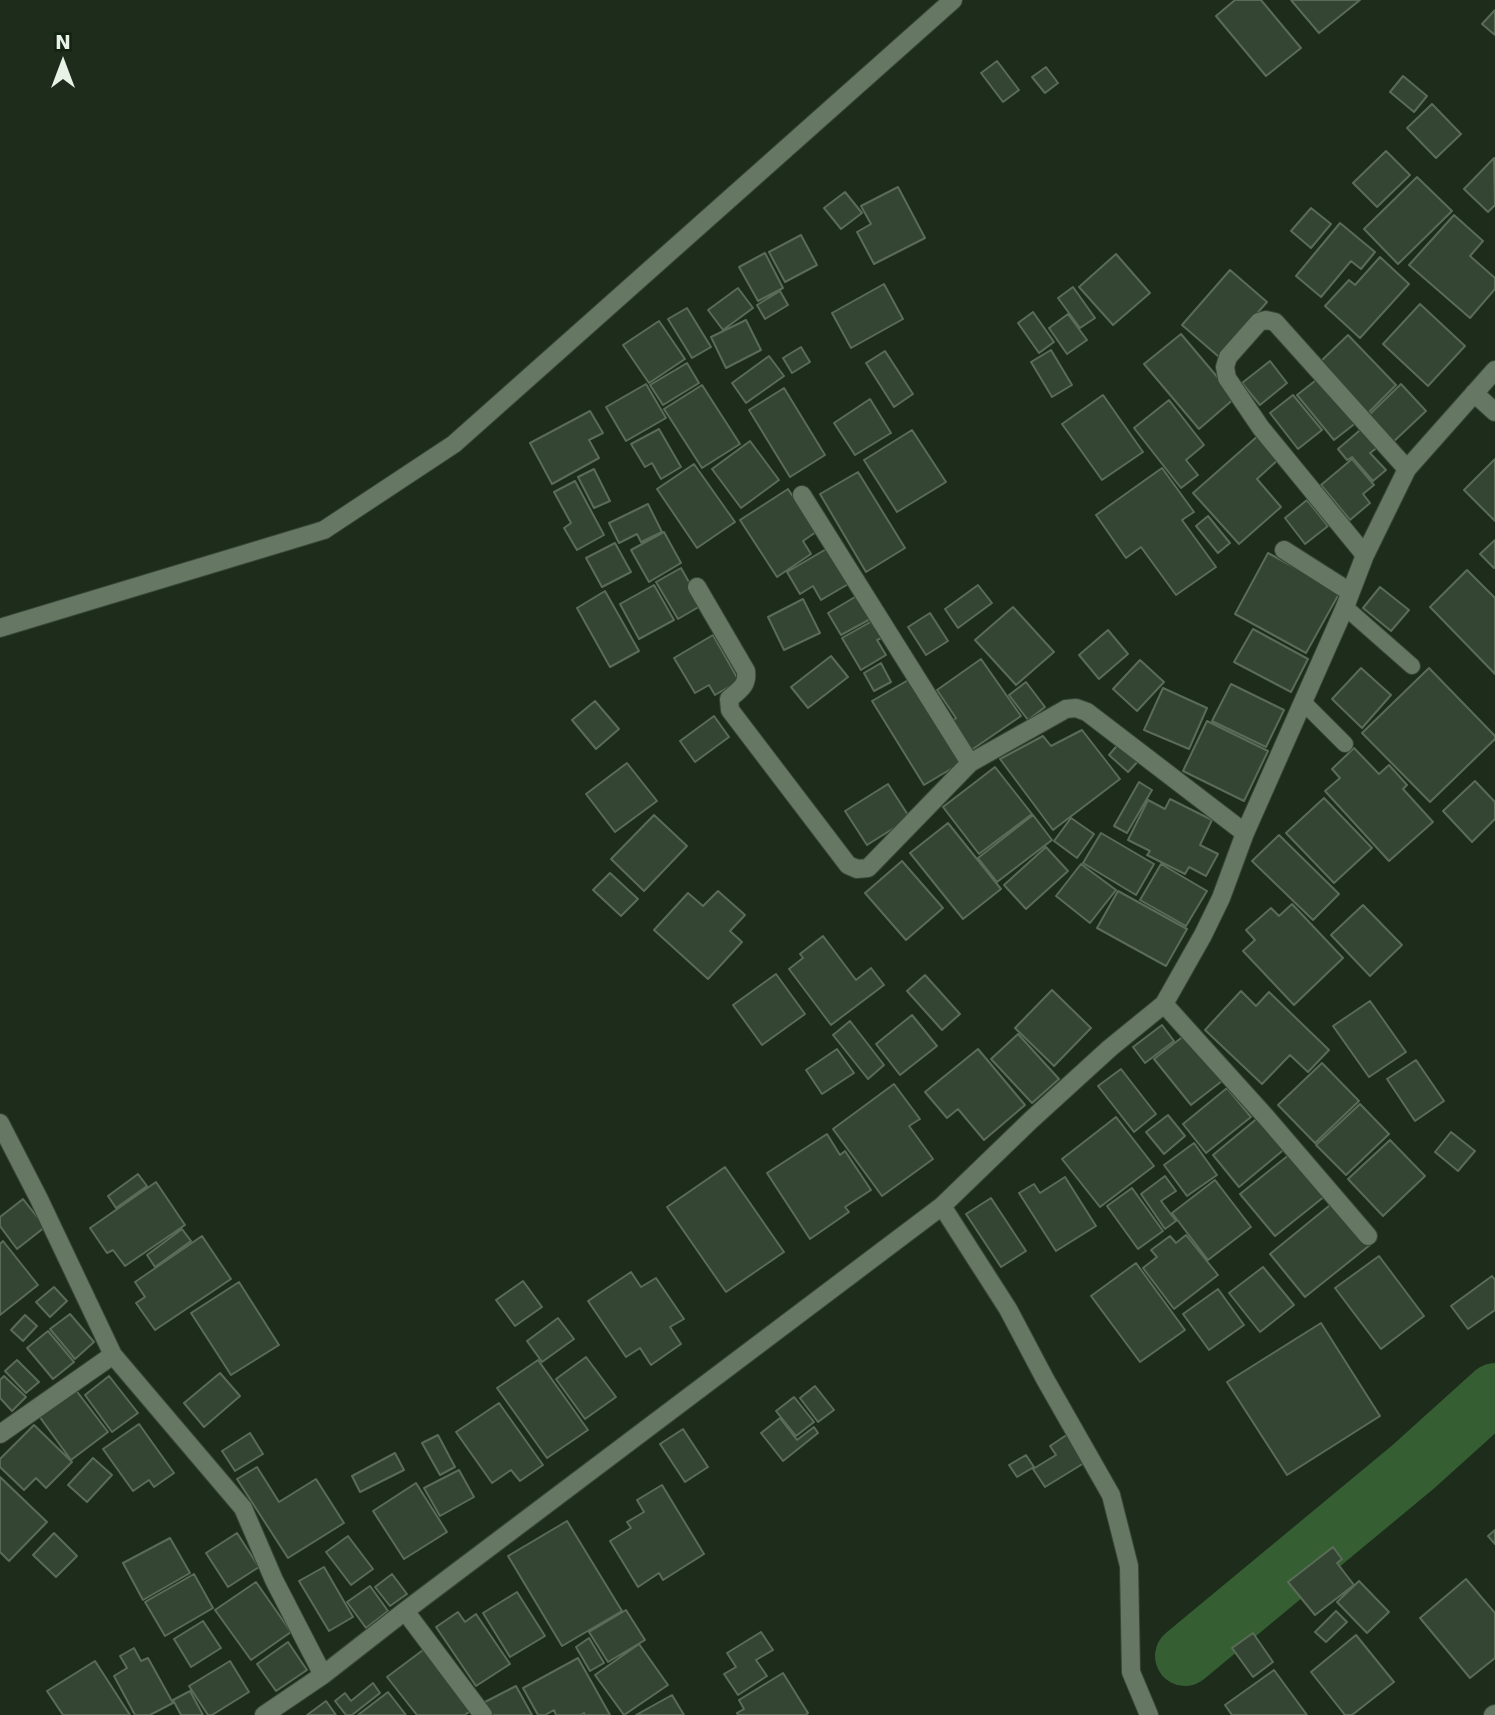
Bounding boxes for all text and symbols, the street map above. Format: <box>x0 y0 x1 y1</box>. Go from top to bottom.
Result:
north arrow <box>28 28 98 98</box>
text: N <box>55 31 71 53</box>

